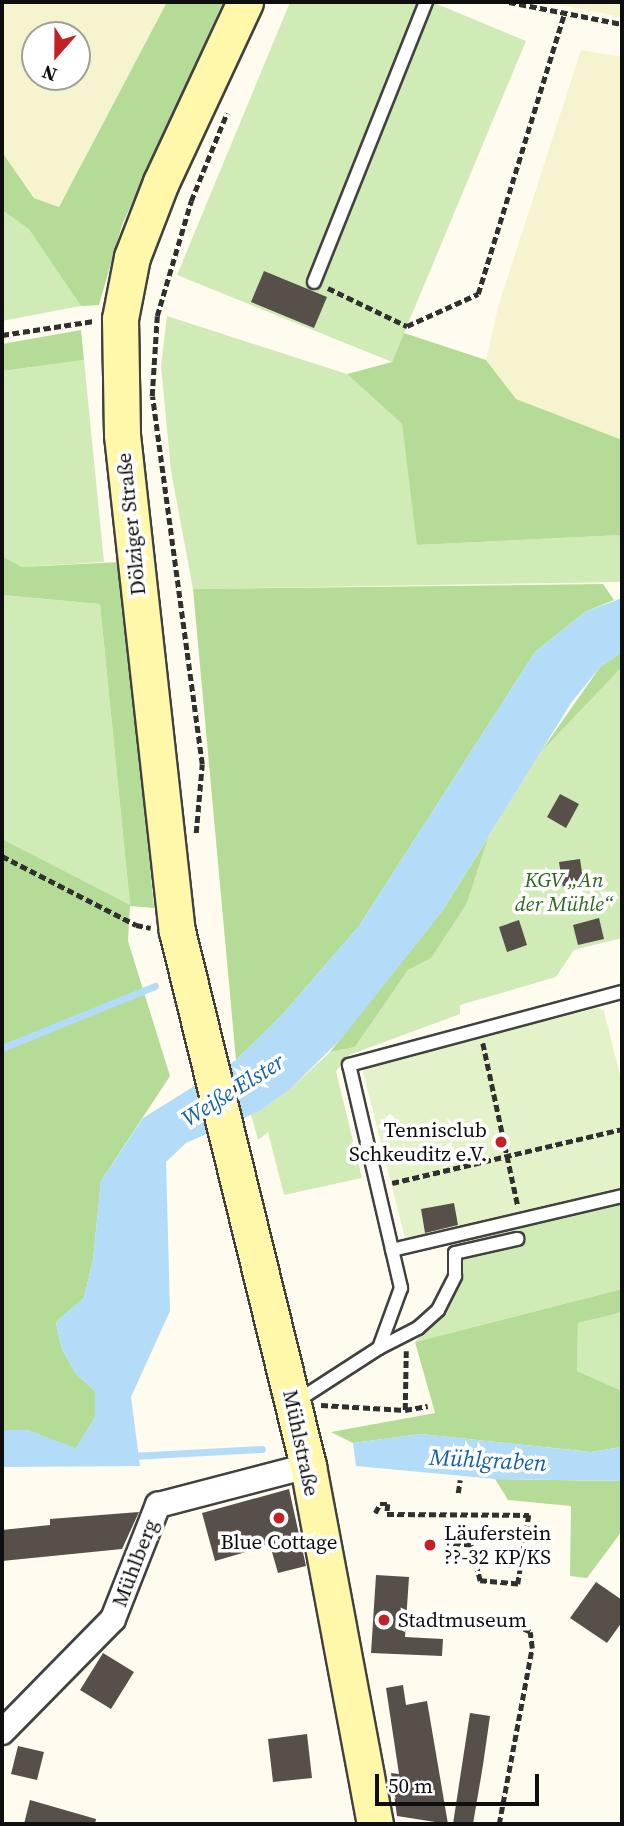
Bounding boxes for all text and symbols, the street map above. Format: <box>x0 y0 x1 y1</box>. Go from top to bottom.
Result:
north arrow <box>21 21 91 91</box>
text: N <box>38 59 60 88</box>
street label: Dölziger Straße <box>111 451 151 597</box>
park label: KGV „An der Mühle“ <box>515 867 613 917</box>
water label: Weiße Elster <box>177 1048 289 1132</box>
place label: Tennisclub Schkeuditz e.V. <box>349 1117 487 1167</box>
marker: Tennisclub Schkeuditz e.V. <box>493 1134 509 1150</box>
street label: Mühlstraße <box>277 1388 325 1498</box>
water label: Mühlgraben <box>429 1443 547 1477</box>
marker: Blue Cottage <box>271 1510 287 1526</box>
street label: Mühlberg <box>107 1516 163 1610</box>
place label: Läuferstein ??-32 KP/KS <box>444 1520 552 1570</box>
place label: Blue Cottage <box>221 1529 337 1555</box>
marker: Läuferstein ??-32 KP/KS <box>422 1537 438 1553</box>
place label: Stadtmuseum <box>398 1607 527 1633</box>
marker: Stadtmuseum <box>376 1612 392 1628</box>
scale bar <box>379 1759 544 1803</box>
text: 50 m <box>388 1771 433 1800</box>

